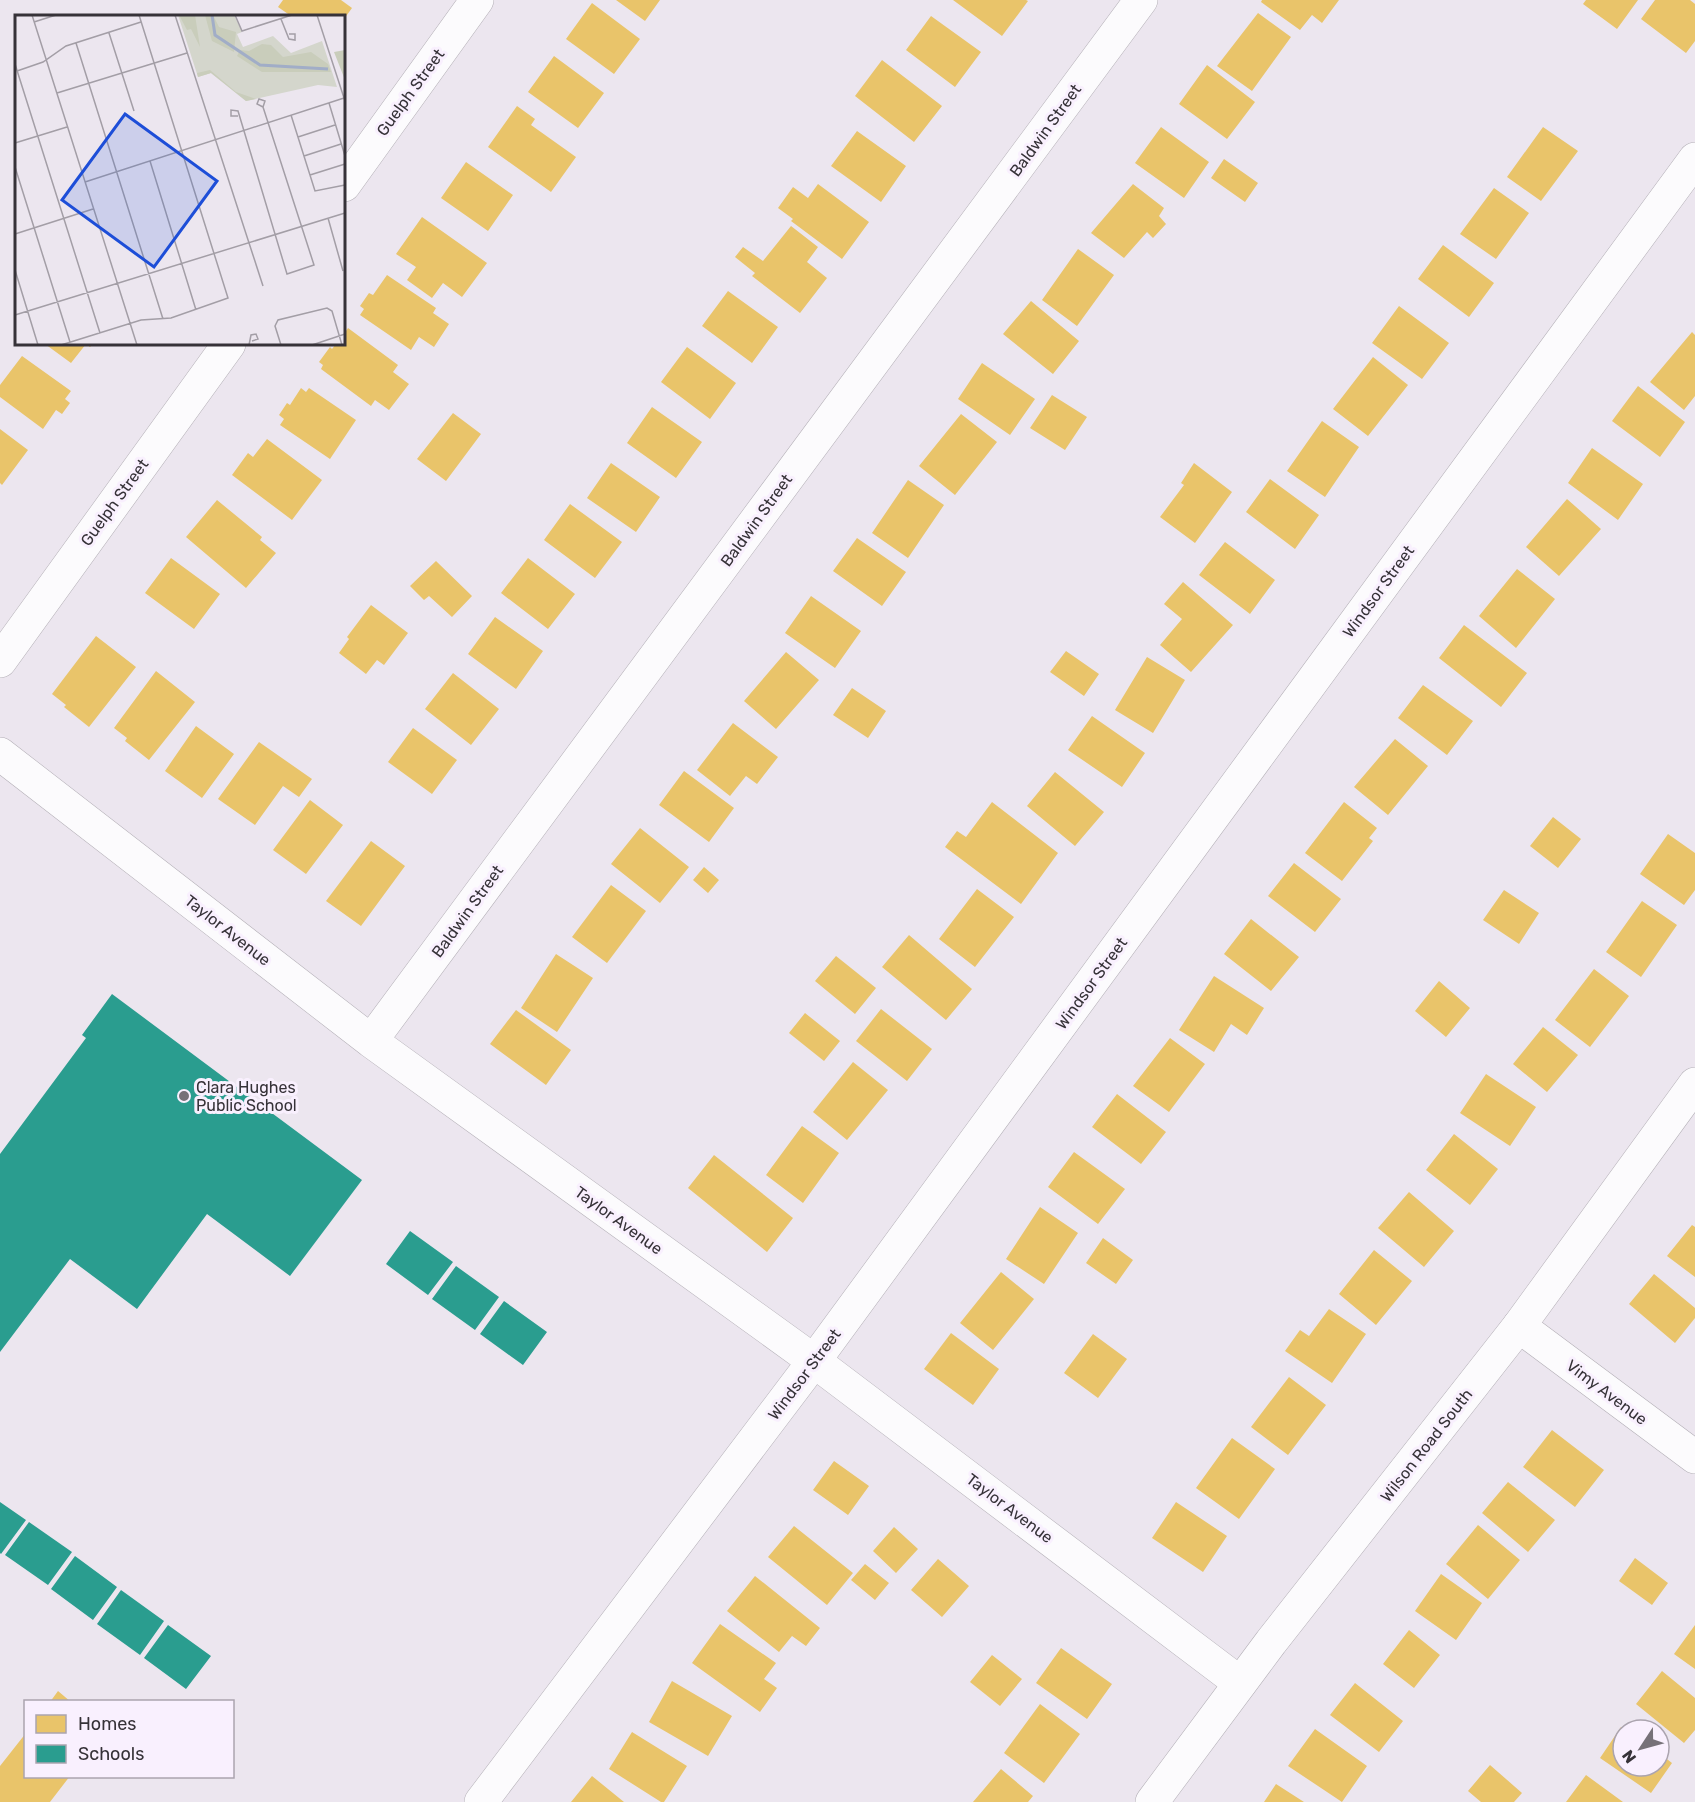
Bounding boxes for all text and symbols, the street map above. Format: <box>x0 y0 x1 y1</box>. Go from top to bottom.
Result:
inset map <box>15 15 345 345</box>
street label: Guelph Street <box>372 45 448 139</box>
street label: Baldwin Street <box>1006 80 1085 180</box>
street label: Guelph Street <box>76 455 152 549</box>
street label: Baldwin Street <box>717 470 796 570</box>
street label: Windsor Street <box>1339 542 1418 641</box>
street label: Baldwin Street <box>428 861 507 961</box>
street label: Taylor Avenue <box>181 891 274 970</box>
street label: Windsor Street <box>1052 934 1131 1033</box>
place label: Clara Hughes Public School <box>196 1078 297 1115</box>
marker: Clara Hughes Public School <box>177 1089 191 1103</box>
street label: Taylor Avenue <box>571 1182 666 1259</box>
street label: Windsor Street <box>764 1325 845 1424</box>
street label: Vimy Avenue <box>1563 1356 1651 1429</box>
street label: Wilson Road South <box>1376 1385 1476 1506</box>
street label: Taylor Avenue <box>963 1470 1057 1547</box>
legend <box>24 1700 234 1778</box>
text: Homes <box>78 1713 136 1735</box>
north arrow <box>1611 1718 1671 1778</box>
text: Schools <box>78 1743 144 1765</box>
text: N <box>1618 1746 1640 1767</box>

